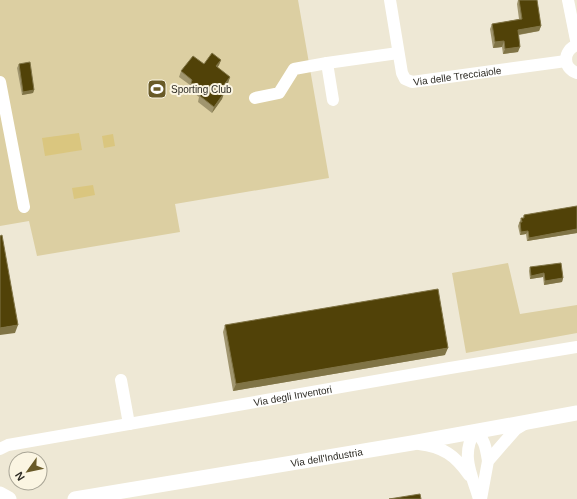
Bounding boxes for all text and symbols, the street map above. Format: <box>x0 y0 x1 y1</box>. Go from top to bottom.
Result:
street label: Via delle Trecciaiole <box>412 64 502 87</box>
sports icon: Sporting Club <box>146 78 168 100</box>
place label: Sporting Club <box>171 84 232 95</box>
street label: Via degli Inventori <box>253 383 333 408</box>
street label: Via dell'Industria <box>290 446 364 469</box>
north arrow <box>8 451 48 491</box>
text: N <box>12 470 27 483</box>

